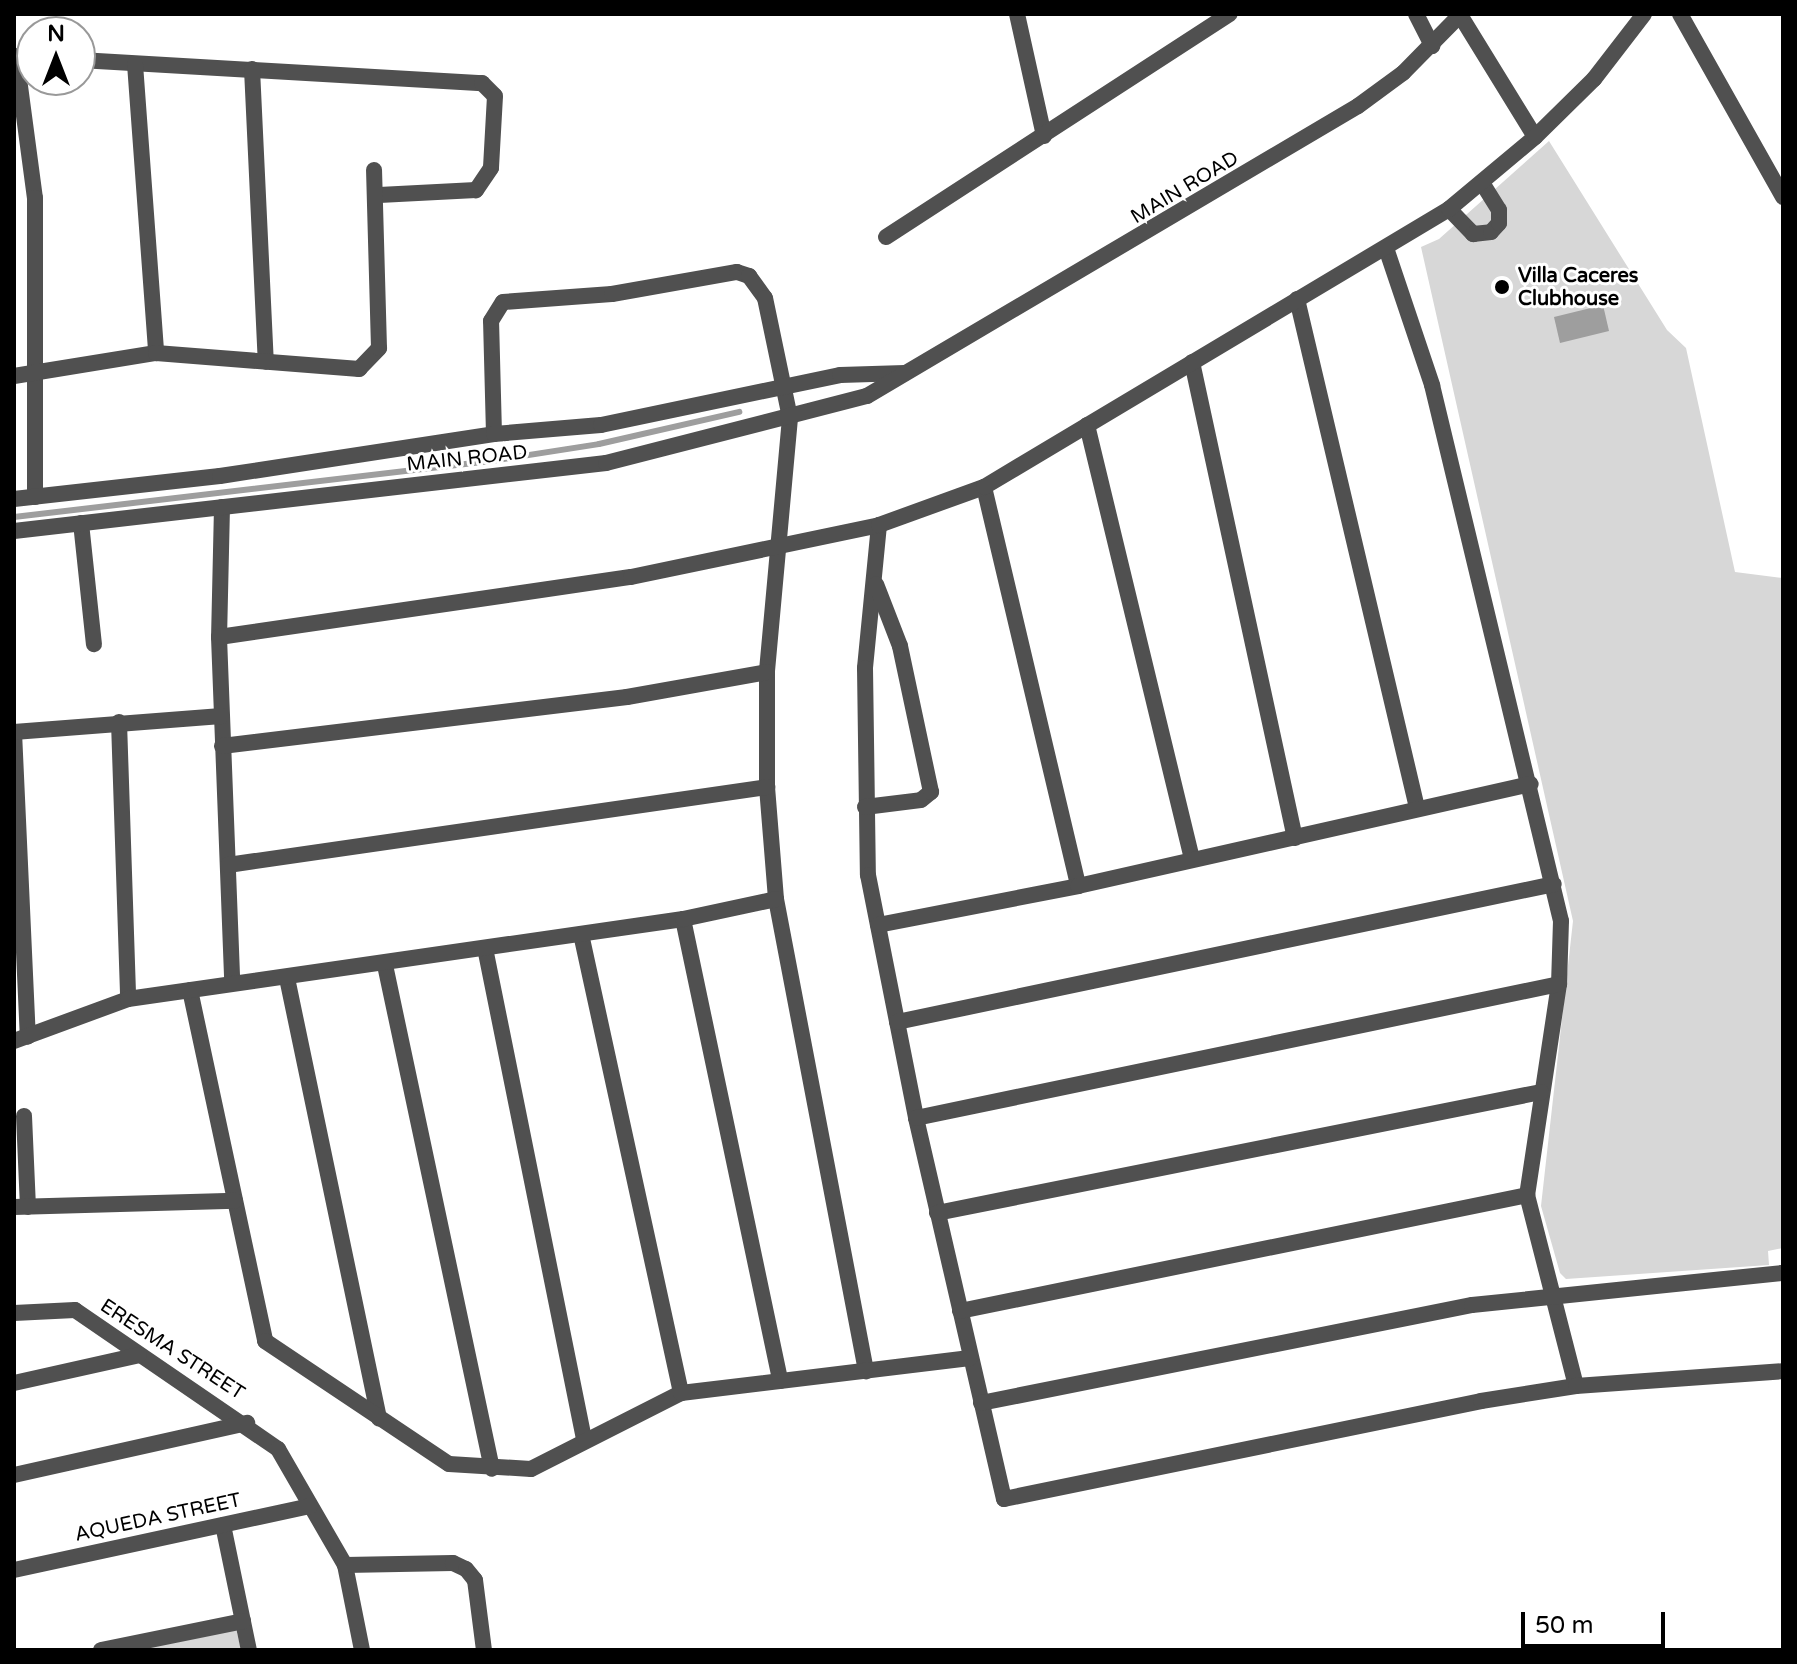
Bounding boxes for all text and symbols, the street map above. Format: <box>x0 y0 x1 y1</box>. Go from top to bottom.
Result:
north arrow <box>16 16 96 96</box>
text: N <box>47 21 65 47</box>
street label: MAIN ROAD <box>1127 146 1243 230</box>
place label: Villa Caceres Clubhouse <box>1518 264 1638 311</box>
marker: Villa Caceres Clubhouse <box>1493 278 1511 296</box>
street label: MAIN ROAD <box>405 441 529 477</box>
street label: ERESMA STREET <box>95 1294 249 1406</box>
street label: AQUEDA STREET <box>73 1489 243 1547</box>
scale bar <box>1525 1596 1669 1646</box>
text: 50 m <box>1535 1611 1593 1640</box>

